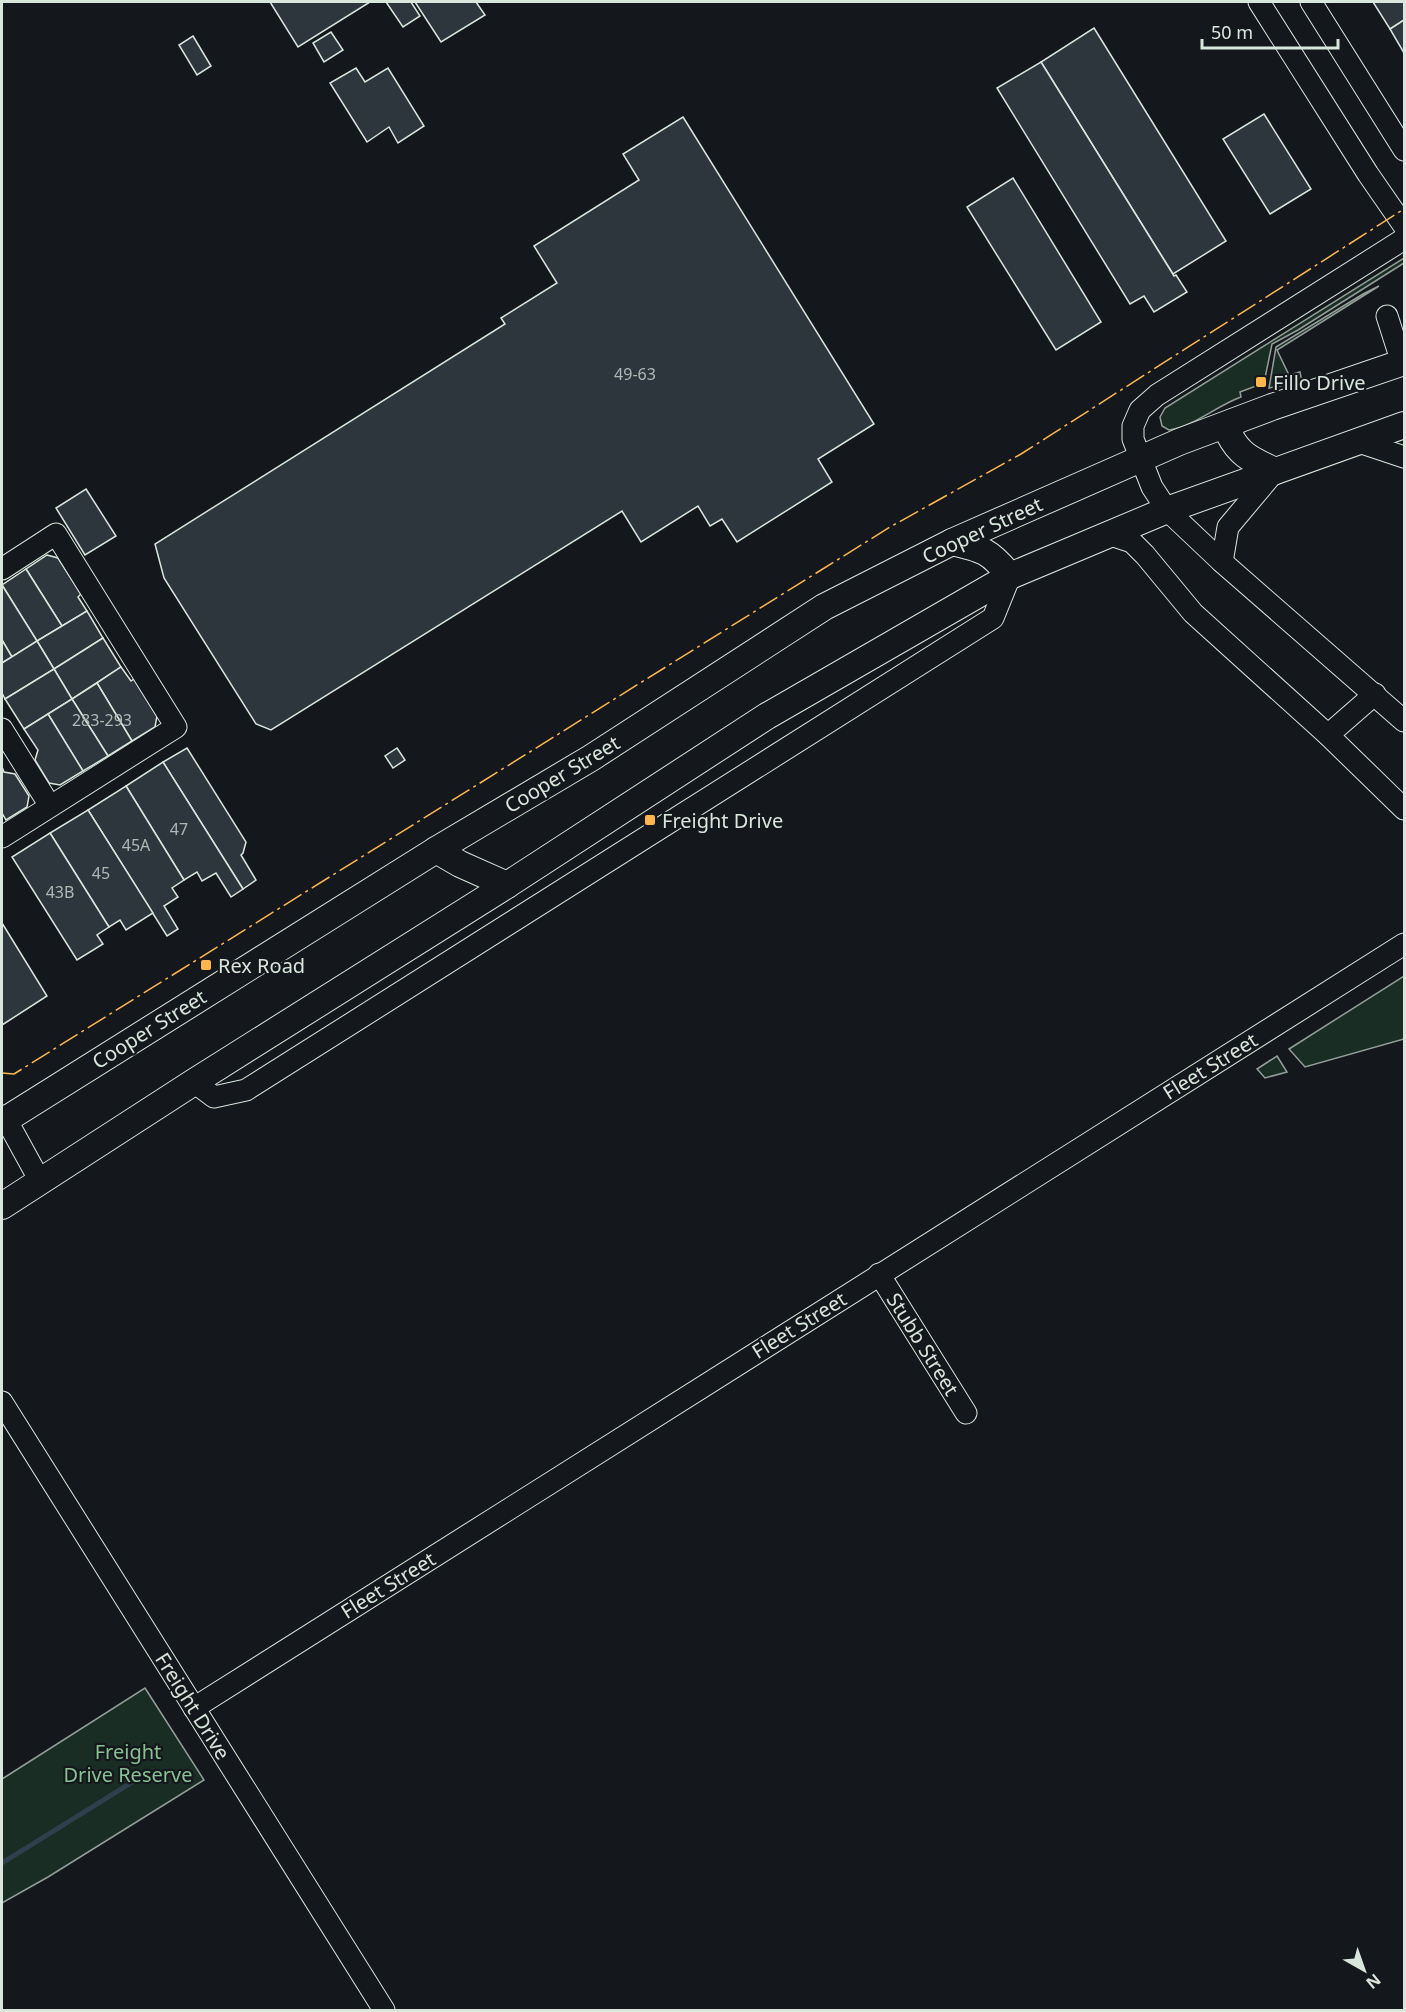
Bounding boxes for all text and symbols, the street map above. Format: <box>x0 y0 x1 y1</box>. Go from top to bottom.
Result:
scale bar <box>1202 12 1338 50</box>
text: 50 m <box>1211 20 1253 44</box>
house number: 49-63 <box>614 363 656 385</box>
place label: Fillo Drive <box>1273 369 1366 396</box>
marker: Fillo Drive <box>1254 375 1268 389</box>
street label: Cooper Street <box>918 490 1046 570</box>
house number: 283-293 <box>72 709 132 731</box>
street label: Cooper Street <box>499 729 625 819</box>
place label: Freight Drive <box>662 807 783 834</box>
marker: Freight Drive <box>643 813 657 827</box>
house number: 47 <box>170 818 188 840</box>
house number: 45A <box>122 834 151 856</box>
house number: 45 <box>92 862 110 884</box>
house number: 43B <box>46 881 74 903</box>
place label: Rex Road <box>218 952 305 979</box>
marker: Rex Road <box>199 958 213 972</box>
street label: Cooper Street <box>87 983 211 1075</box>
street label: Fleet Street <box>1158 1026 1262 1106</box>
street label: Fleet Street <box>747 1285 851 1365</box>
street label: Stubb Street <box>881 1288 965 1400</box>
street label: Fleet Street <box>336 1545 440 1625</box>
street label: Freight Drive <box>149 1647 237 1765</box>
park label: Freight Drive Reserve <box>64 1738 192 1788</box>
north arrow <box>1334 1940 1394 2000</box>
text: N <box>1362 1969 1386 1994</box>

